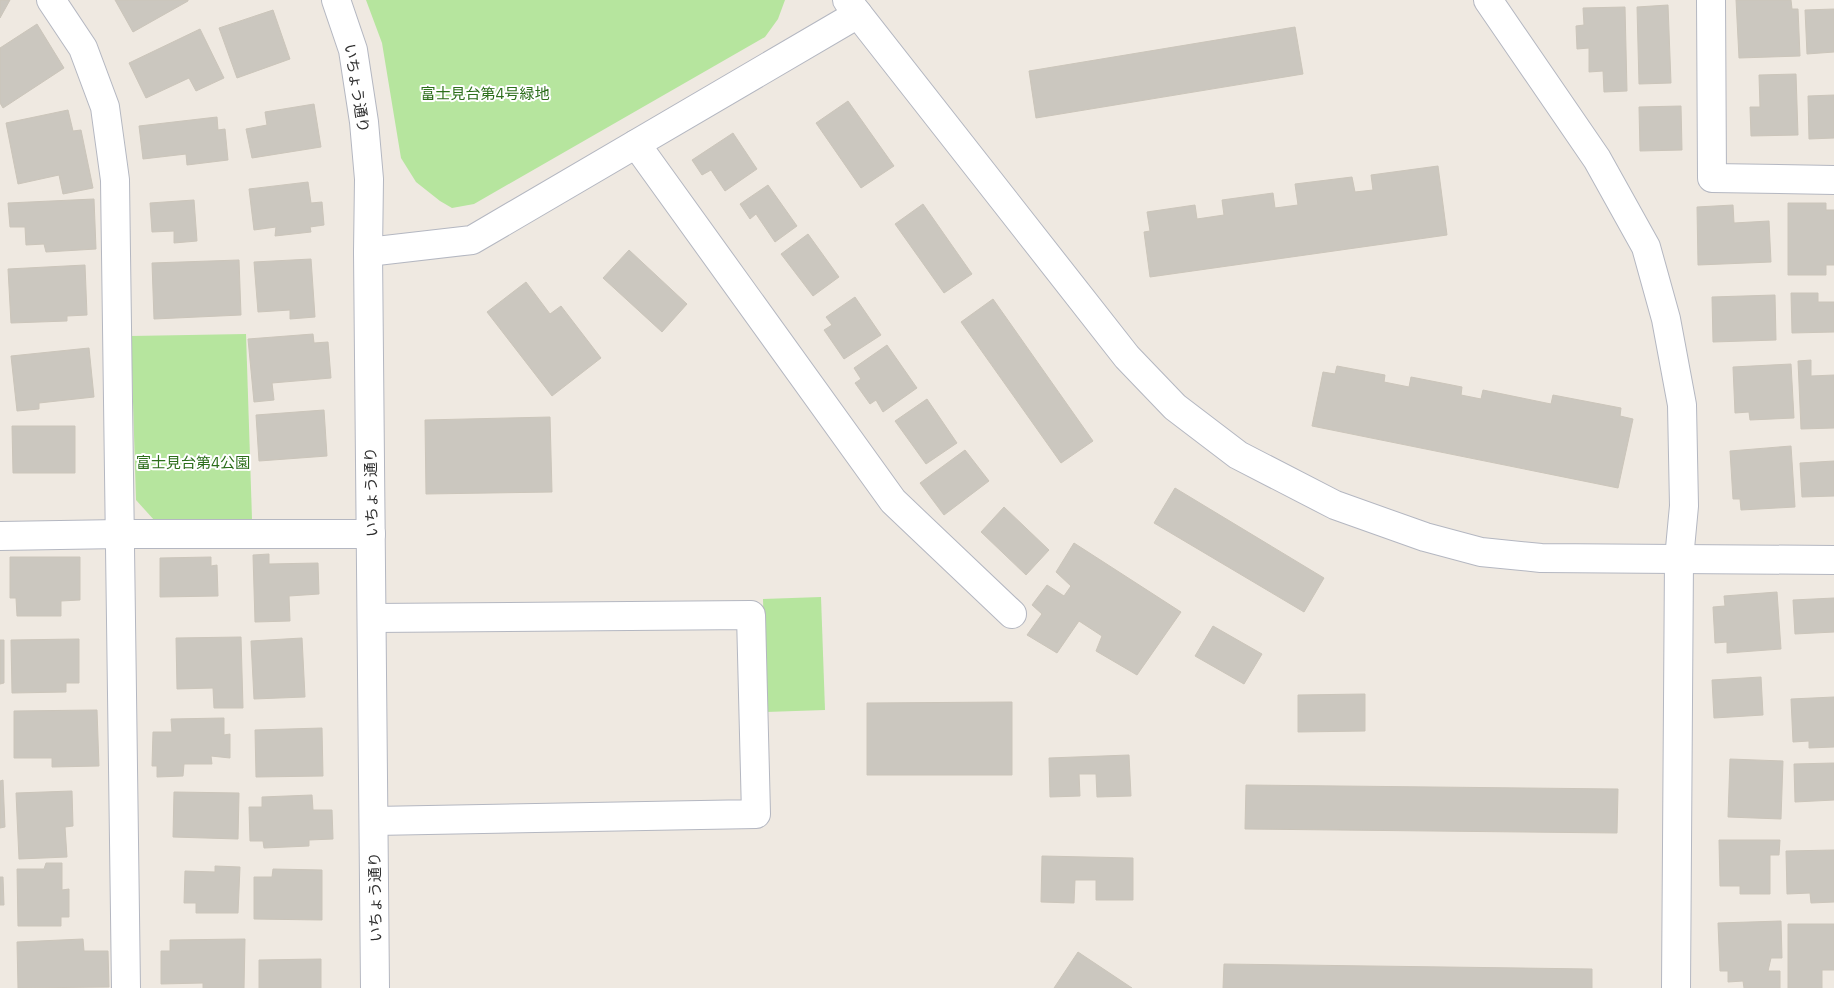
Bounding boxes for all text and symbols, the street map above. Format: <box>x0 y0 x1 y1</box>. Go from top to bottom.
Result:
street label: いちょう通り <box>341 42 373 134</box>
park label: 富士見台第4号緑地 <box>420 84 550 103</box>
street label: いちょう通り <box>361 447 381 537</box>
park label: 富士見台第4公園 <box>136 453 250 472</box>
street label: いちょう通り <box>365 852 385 942</box>

